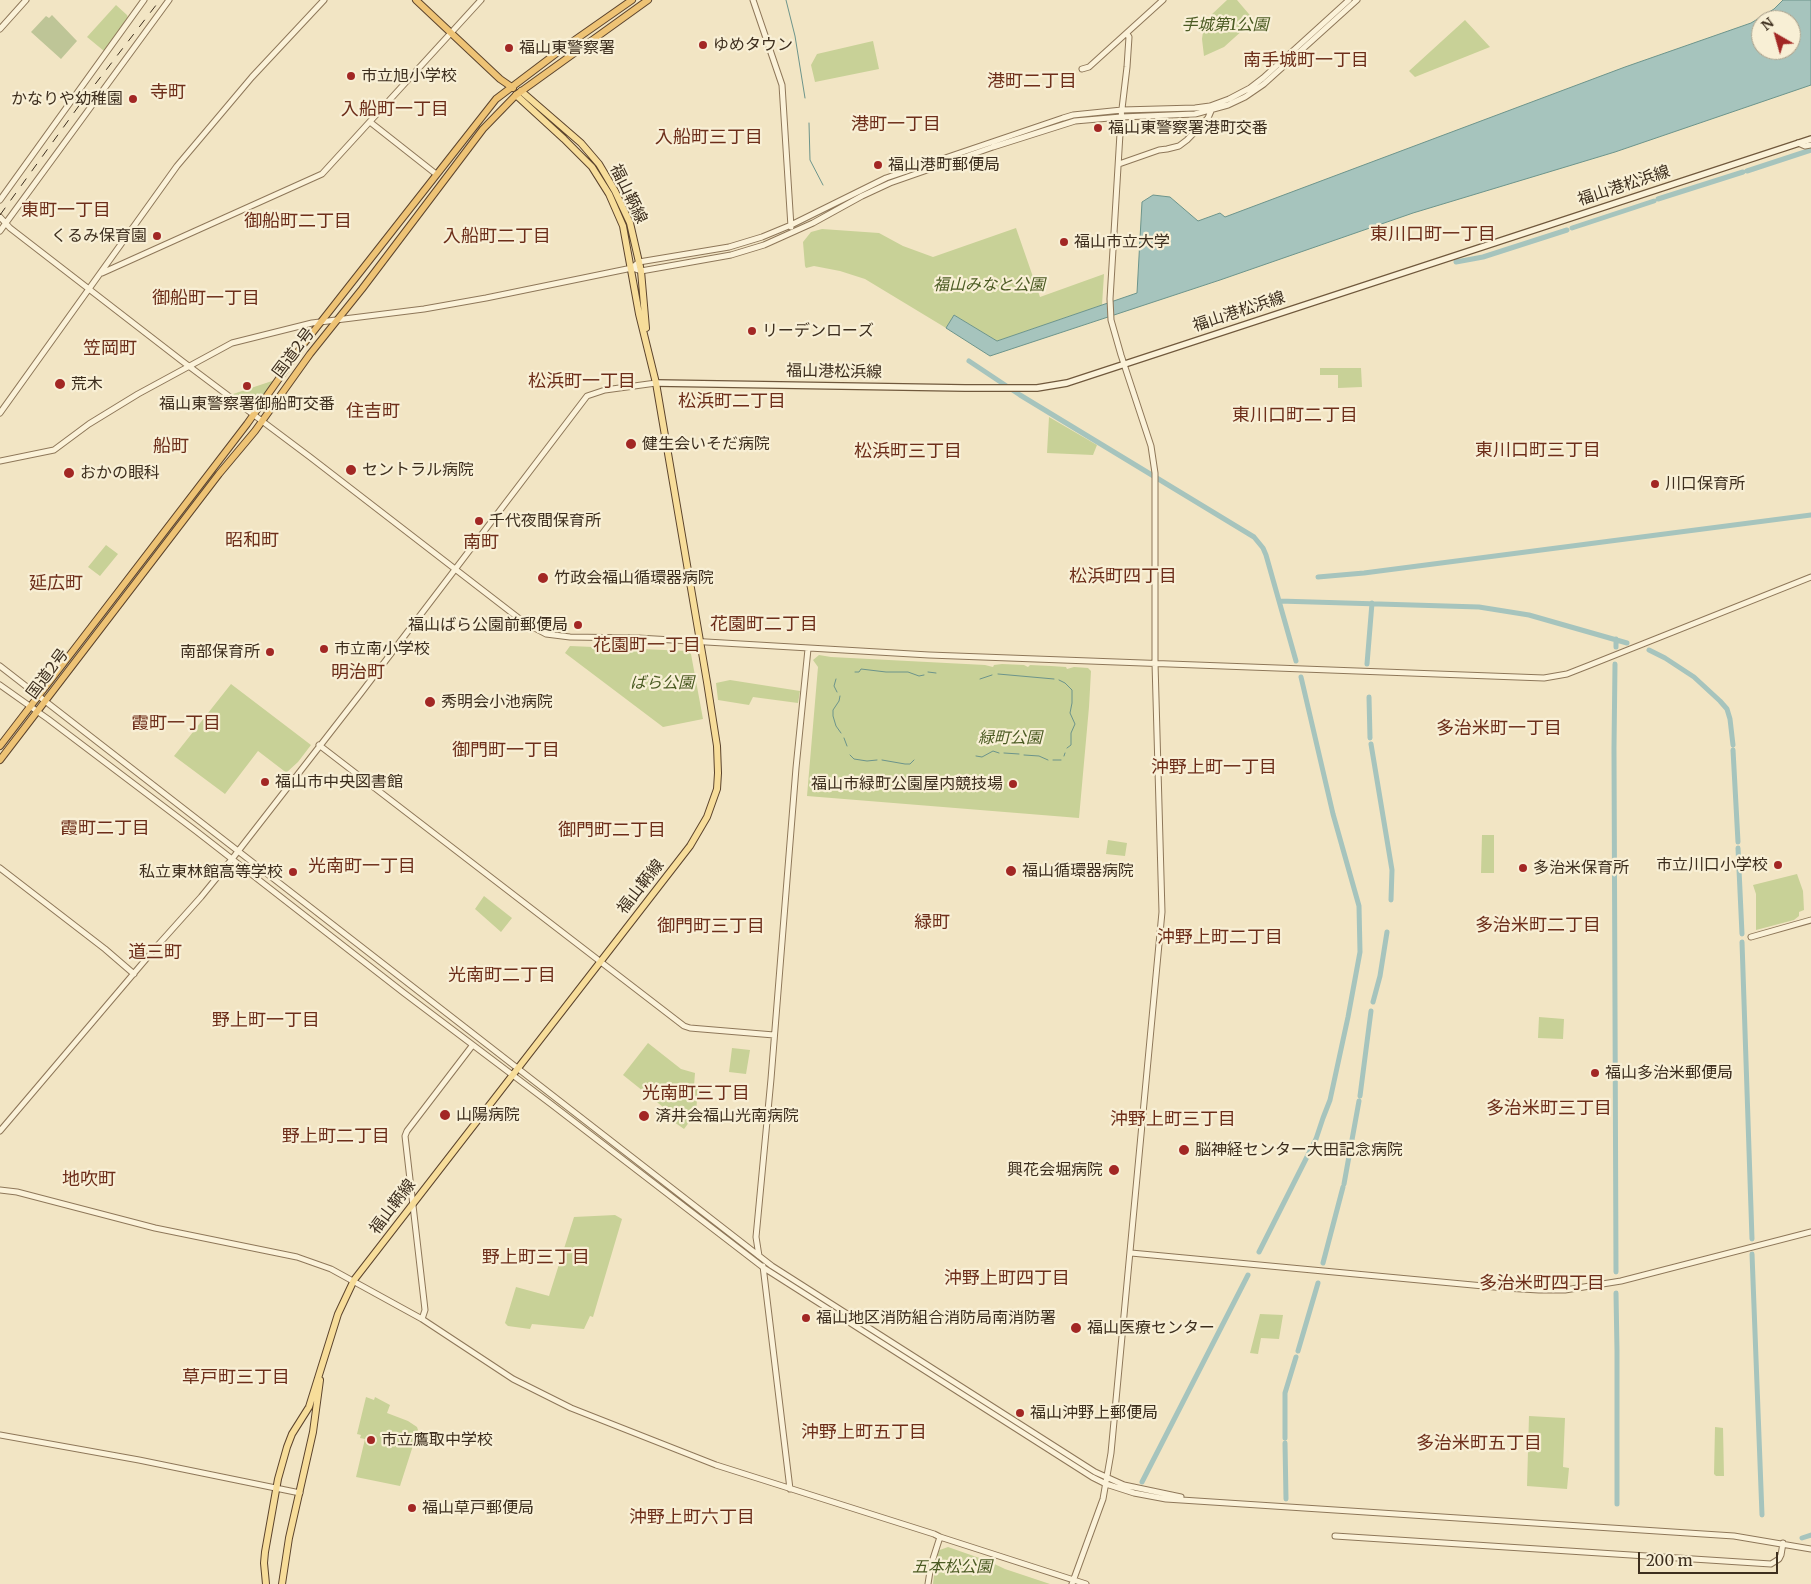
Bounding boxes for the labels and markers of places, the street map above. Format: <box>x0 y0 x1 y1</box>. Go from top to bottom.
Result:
place label: ゆめタウン <box>713 35 793 55</box>
place label: 福山東警察署 <box>519 38 615 58</box>
marker: ゆめタウン <box>697 39 709 51</box>
marker: 福山東警察署 <box>503 42 515 54</box>
place label: 市立旭小学校 <box>361 66 457 86</box>
marker: 市立旭小学校 <box>345 70 357 82</box>
place label: かなりや幼稚園 <box>11 89 123 109</box>
marker: かなりや幼稚園 <box>127 93 139 105</box>
place label: 福山東警察署港町交番 <box>1108 118 1268 138</box>
marker: 福山東警察署港町交番 <box>1092 122 1104 134</box>
place label: 福山港町郵便局 <box>888 155 1000 175</box>
marker: 福山港町郵便局 <box>872 159 884 171</box>
place label: くるみ保育園 <box>51 226 147 246</box>
marker: くるみ保育園 <box>151 230 163 242</box>
place label: 福山市立大学 <box>1074 232 1170 252</box>
marker: 福山市立大学 <box>1058 236 1070 248</box>
place label: リーデンローズ <box>762 321 874 341</box>
marker: リーデンローズ <box>746 325 758 337</box>
place label: 荒木 <box>71 374 103 394</box>
marker: 荒木 <box>53 377 67 391</box>
marker: 福山東警察署御船町交番 <box>241 380 253 392</box>
place label: 福山東警察署御船町交番 <box>159 394 335 414</box>
place label: 健生会いそだ病院 <box>642 434 770 454</box>
marker: 健生会いそだ病院 <box>624 437 638 451</box>
place label: セントラル病院 <box>362 460 474 480</box>
place label: おかの眼科 <box>80 463 160 483</box>
marker: セントラル病院 <box>344 463 358 477</box>
marker: おかの眼科 <box>62 466 76 480</box>
place label: 川口保育所 <box>1665 474 1745 494</box>
marker: 川口保育所 <box>1649 478 1661 490</box>
place label: 千代夜間保育所 <box>489 511 601 531</box>
marker: 千代夜間保育所 <box>473 515 485 527</box>
place label: 竹政会福山循環器病院 <box>554 568 714 588</box>
marker: 竹政会福山循環器病院 <box>536 571 550 585</box>
place label: 福山ばら公園前郵便局 <box>408 615 568 635</box>
marker: 福山ばら公園前郵便局 <box>572 619 584 631</box>
place label: 市立南小学校 <box>334 639 430 659</box>
place label: 南部保育所 <box>180 642 260 662</box>
marker: 市立南小学校 <box>318 643 330 655</box>
marker: 南部保育所 <box>264 646 276 658</box>
place label: 秀明会小池病院 <box>441 692 553 712</box>
marker: 秀明会小池病院 <box>423 695 437 709</box>
place label: 福山市中央図書館 <box>275 772 403 792</box>
place label: 福山市緑町公園屋内競技場 <box>811 774 1003 794</box>
marker: 福山市中央図書館 <box>259 776 271 788</box>
marker: 福山市緑町公園屋内競技場 <box>1007 778 1019 790</box>
place label: 市立川口小学校 <box>1656 855 1768 875</box>
place label: 多治米保育所 <box>1533 858 1629 878</box>
marker: 市立川口小学校 <box>1772 859 1784 871</box>
place label: 福山循環器病院 <box>1022 861 1134 881</box>
place label: 私立東林館高等学校 <box>139 862 283 882</box>
marker: 多治米保育所 <box>1517 862 1529 874</box>
marker: 福山循環器病院 <box>1004 864 1018 878</box>
marker: 私立東林館高等学校 <box>287 866 299 878</box>
place label: 福山多治米郵便局 <box>1605 1063 1733 1083</box>
marker: 福山多治米郵便局 <box>1589 1067 1601 1079</box>
place label: 山陽病院 <box>456 1105 520 1125</box>
place label: 済井会福山光南病院 <box>655 1106 799 1126</box>
marker: 山陽病院 <box>438 1108 452 1122</box>
marker: 済井会福山光南病院 <box>637 1109 651 1123</box>
place label: 脳神経センター大田記念病院 <box>1195 1140 1403 1160</box>
marker: 脳神経センター大田記念病院 <box>1177 1143 1191 1157</box>
place label: 興花会堀病院 <box>1007 1160 1103 1180</box>
marker: 興花会堀病院 <box>1107 1163 1121 1177</box>
place label: 福山地区消防組合消防局南消防署 <box>816 1308 1056 1328</box>
marker: 福山地区消防組合消防局南消防署 <box>800 1312 812 1324</box>
place label: 福山医療センター <box>1087 1318 1215 1338</box>
marker: 福山医療センター <box>1069 1321 1083 1335</box>
place label: 福山沖野上郵便局 <box>1030 1403 1158 1423</box>
marker: 福山沖野上郵便局 <box>1014 1407 1026 1419</box>
place label: 市立鷹取中学校 <box>381 1430 493 1450</box>
marker: 市立鷹取中学校 <box>365 1434 377 1446</box>
place label: 福山草戸郵便局 <box>422 1498 534 1518</box>
marker: 福山草戸郵便局 <box>406 1502 418 1514</box>

